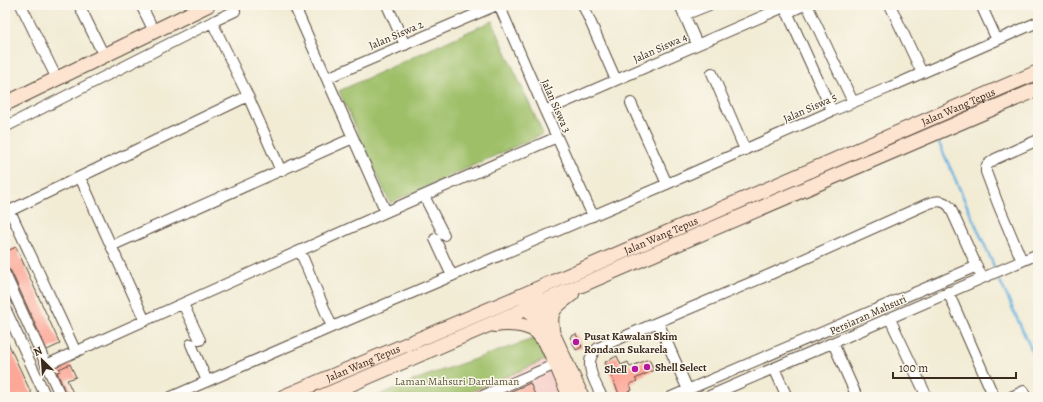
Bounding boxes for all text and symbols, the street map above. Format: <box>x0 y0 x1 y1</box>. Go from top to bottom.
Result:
street label: Jalan Siswa 2 <box>366 17 426 53</box>
street label: Jalan Siswa 4 <box>631 29 689 67</box>
street label: Jalan Siswa 3 <box>538 77 574 135</box>
street label: Jalan Wang Tepus <box>919 84 998 129</box>
street label: Jalan Siswa 5 <box>781 89 839 126</box>
street label: Jalan Wang Tepus <box>622 213 700 258</box>
street label: Persiaran Mahsuri <box>827 291 909 339</box>
place label: Pusat Kawalan Skim Rondaan Sukarela <box>584 329 678 357</box>
marker: Pusat Kawalan Skim Rondaan Sukarela <box>571 337 581 347</box>
north arrow <box>22 340 62 380</box>
street label: Jalan Wang Tepus <box>324 341 402 385</box>
text: N <box>31 343 45 360</box>
scale bar <box>893 354 1016 380</box>
place label: Shell Select <box>655 360 707 375</box>
text: 100 m <box>899 360 928 376</box>
place label: Shell <box>604 362 627 377</box>
marker: Shell Select <box>642 362 652 372</box>
marker: Shell <box>630 364 640 374</box>
park label: Laman Mahsuri Darulaman <box>395 374 519 389</box>

